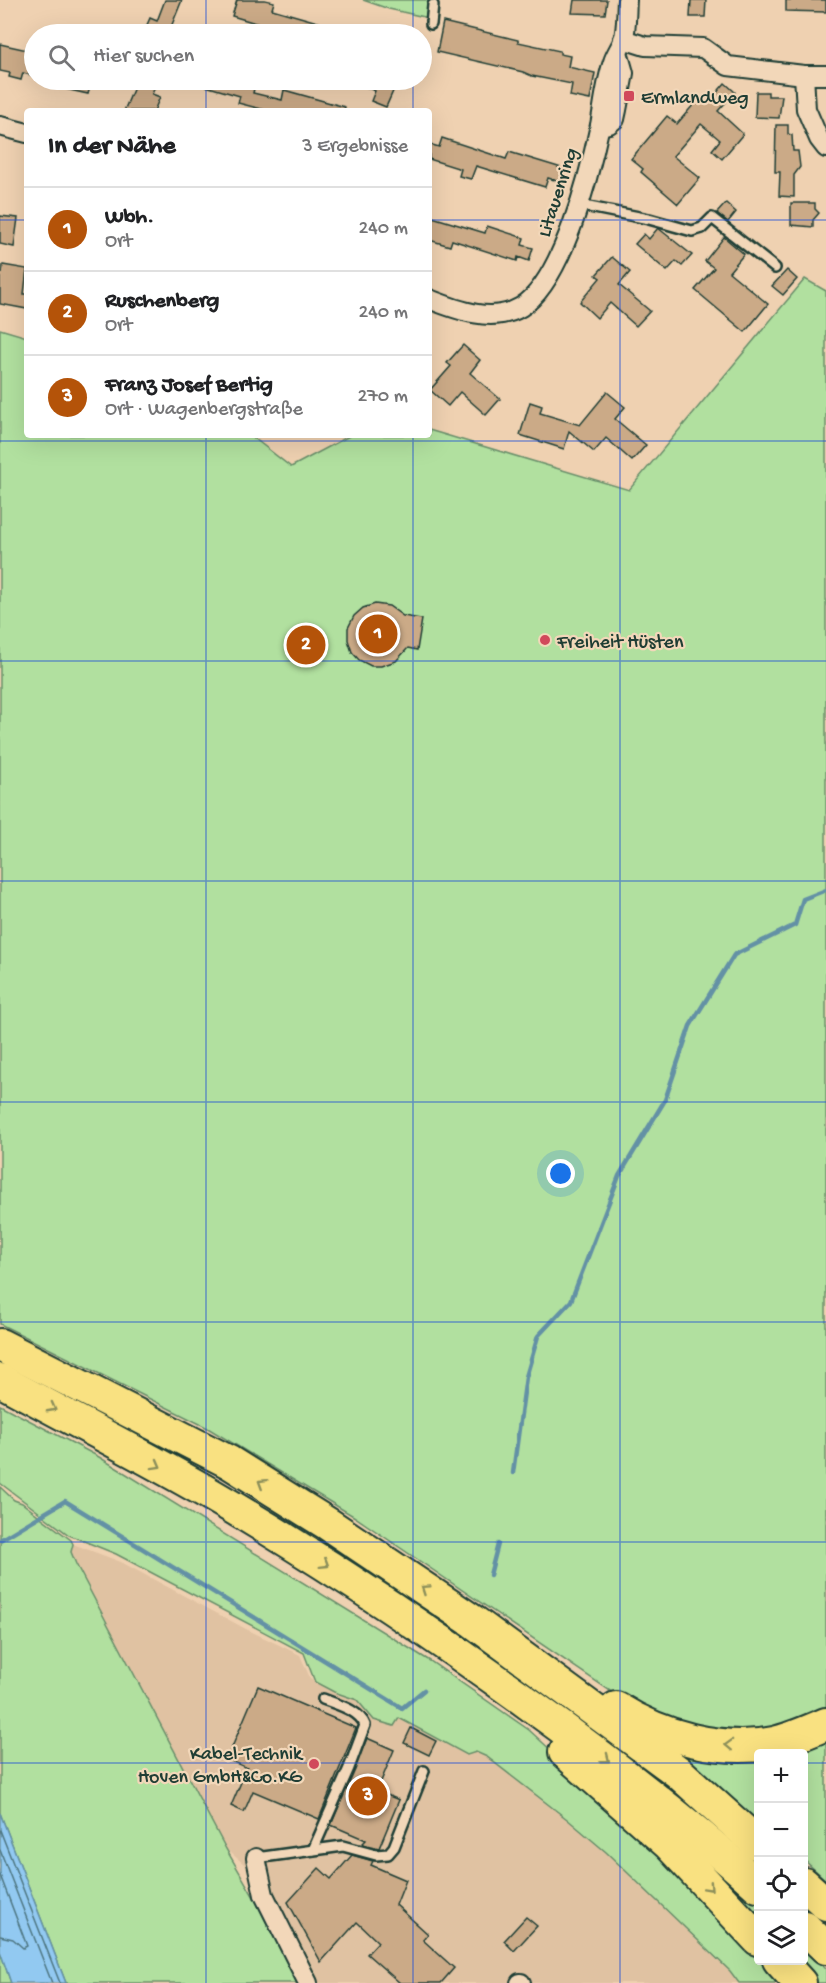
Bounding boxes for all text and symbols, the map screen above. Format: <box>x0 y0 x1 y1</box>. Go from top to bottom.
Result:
search box <box>24 24 432 90</box>
icon: search <box>45 41 78 74</box>
text: Hier suchen <box>93 44 194 70</box>
place label: Ermlandweg <box>641 88 749 111</box>
marker: Ermlandweg <box>622 89 636 103</box>
text: In der Nähe <box>48 132 176 163</box>
text: 3 Ergebnisse <box>302 136 408 159</box>
street label: Litauenring <box>534 146 585 241</box>
text: Wbh. <box>105 205 154 231</box>
text: 1 <box>63 218 72 241</box>
text: 240 m <box>358 218 408 241</box>
text: Ort <box>105 231 132 254</box>
text: Ruschenberg <box>105 289 219 315</box>
text: 2 <box>63 302 72 325</box>
text: 240 m <box>358 302 408 325</box>
text: Ort <box>105 315 132 338</box>
text: Franz Josef Bertig <box>105 373 273 399</box>
text: 3 <box>62 386 73 409</box>
text: 270 m <box>358 386 408 409</box>
text: Ort · Wagenbergstraße <box>105 399 303 422</box>
pin: 1 <box>358 612 398 656</box>
pin: 2 <box>286 622 326 668</box>
place label: Freiheit Hüsten <box>556 632 684 655</box>
marker: Freiheit Hüsten <box>538 633 552 647</box>
your location <box>546 1159 575 1188</box>
one-way arrow <box>45 1401 56 1412</box>
one-way arrow <box>151 1458 161 1469</box>
one-way arrow <box>258 1478 268 1490</box>
one-way arrow <box>319 1557 329 1569</box>
one-way arrow <box>421 1585 432 1596</box>
one-way arrow <box>725 1739 734 1752</box>
place label: Kabel-Technik Hoven GmbH&Co.KG <box>138 1744 304 1790</box>
map controls <box>754 1749 808 1965</box>
button: + <box>754 1749 808 1803</box>
one-way arrow <box>599 1752 610 1763</box>
marker: Kabel-Technik Hoven GmbH&Co.KG <box>307 1757 321 1771</box>
pin: 3 <box>348 1774 388 1818</box>
button: − <box>754 1803 808 1857</box>
button: locate <box>754 1857 808 1911</box>
one-way arrow <box>702 1879 713 1890</box>
button: layers <box>754 1911 808 1965</box>

